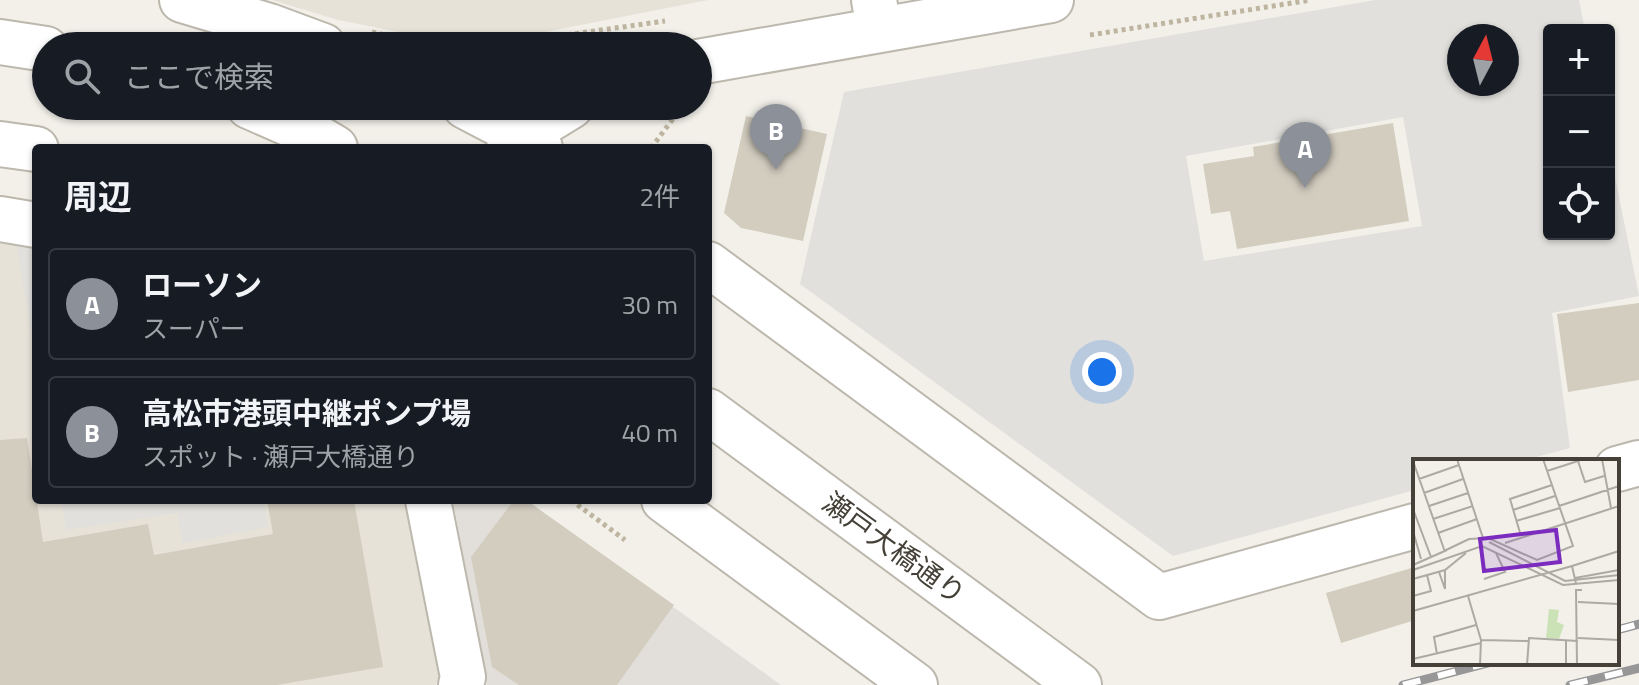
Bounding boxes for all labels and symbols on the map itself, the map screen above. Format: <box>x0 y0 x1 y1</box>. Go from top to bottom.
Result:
north arrow <box>1447 24 1519 96</box>
pin: B <box>750 104 802 170</box>
pin: A <box>1279 122 1331 188</box>
your location <box>1082 352 1122 392</box>
inset map <box>1413 459 1619 665</box>
street label: 瀬戸大橋通り <box>814 481 975 614</box>

